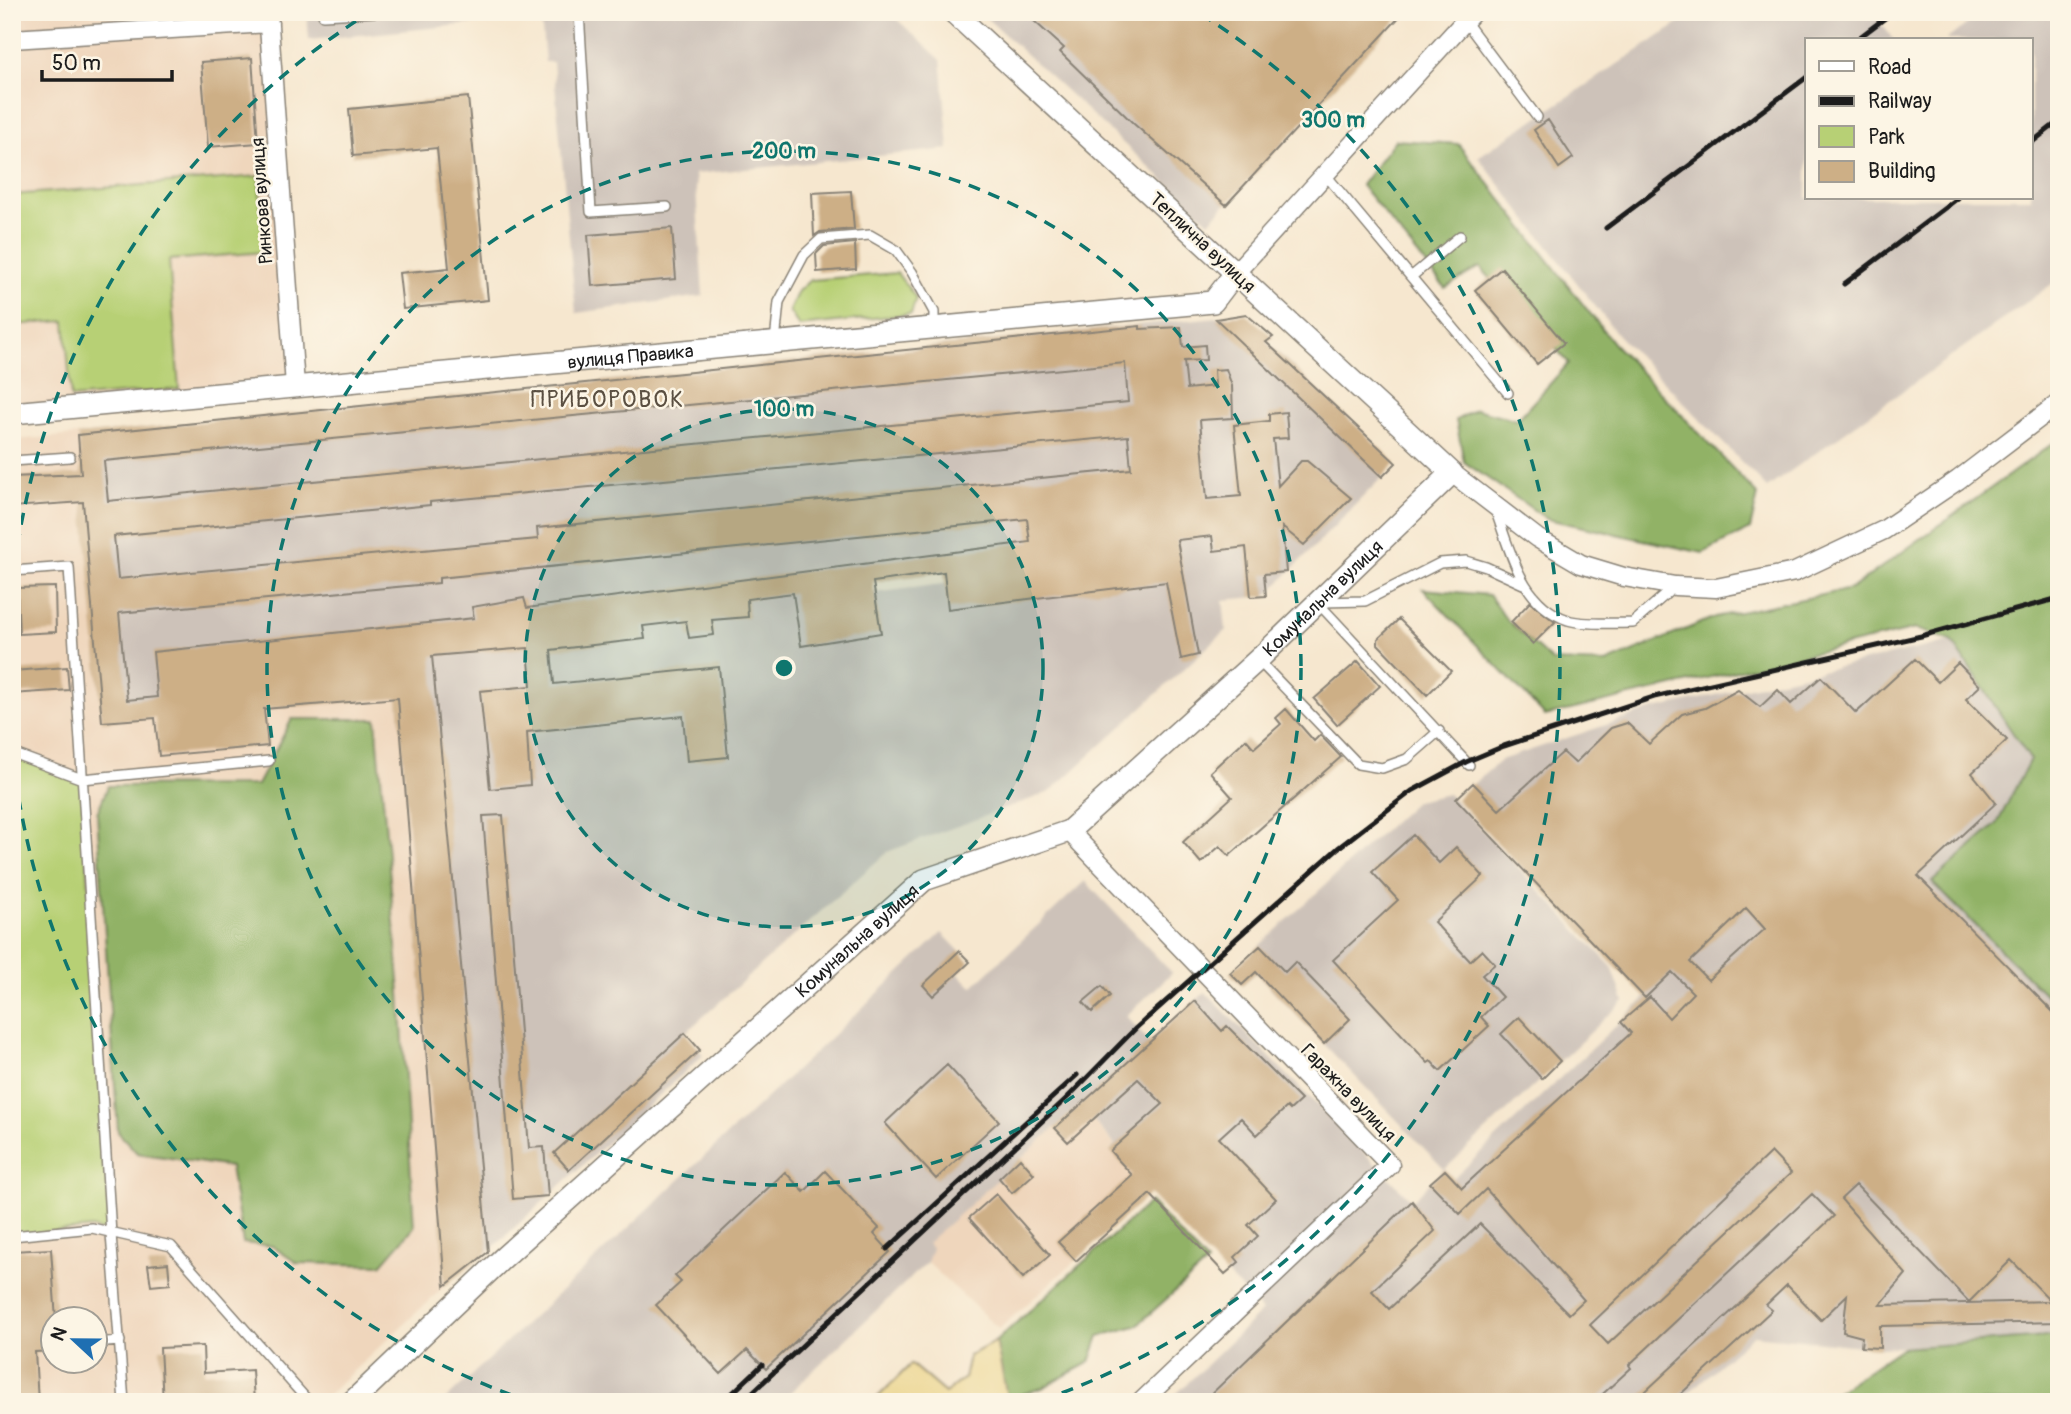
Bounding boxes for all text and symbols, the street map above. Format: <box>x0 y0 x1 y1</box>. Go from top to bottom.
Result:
scale bar <box>42 38 172 82</box>
legend <box>1805 38 2032 200</box>
text: 50 m <box>52 50 101 77</box>
text: Road <box>1868 54 1912 81</box>
text: Railway <box>1868 88 1932 115</box>
text: 300 m <box>1301 107 1365 134</box>
text: Park <box>1868 124 1905 151</box>
street label: Ринкова вулиця <box>246 137 278 265</box>
text: 200 m <box>752 138 816 165</box>
text: Building <box>1868 158 1935 185</box>
street label: Теплична вулиця <box>1144 187 1261 298</box>
street label: вулиця Правика <box>566 339 695 375</box>
district label: ПРИБОРОВОК <box>531 385 685 414</box>
text: 100 m <box>754 396 814 423</box>
street label: Комунальна вулиця <box>1258 535 1388 662</box>
centre of rings <box>772 656 796 680</box>
street label: Комунальна вулиця <box>791 879 924 1003</box>
street label: Гаражна вулиця <box>1296 1039 1401 1147</box>
north arrow <box>38 1306 108 1376</box>
text: N <box>46 1323 73 1344</box>

